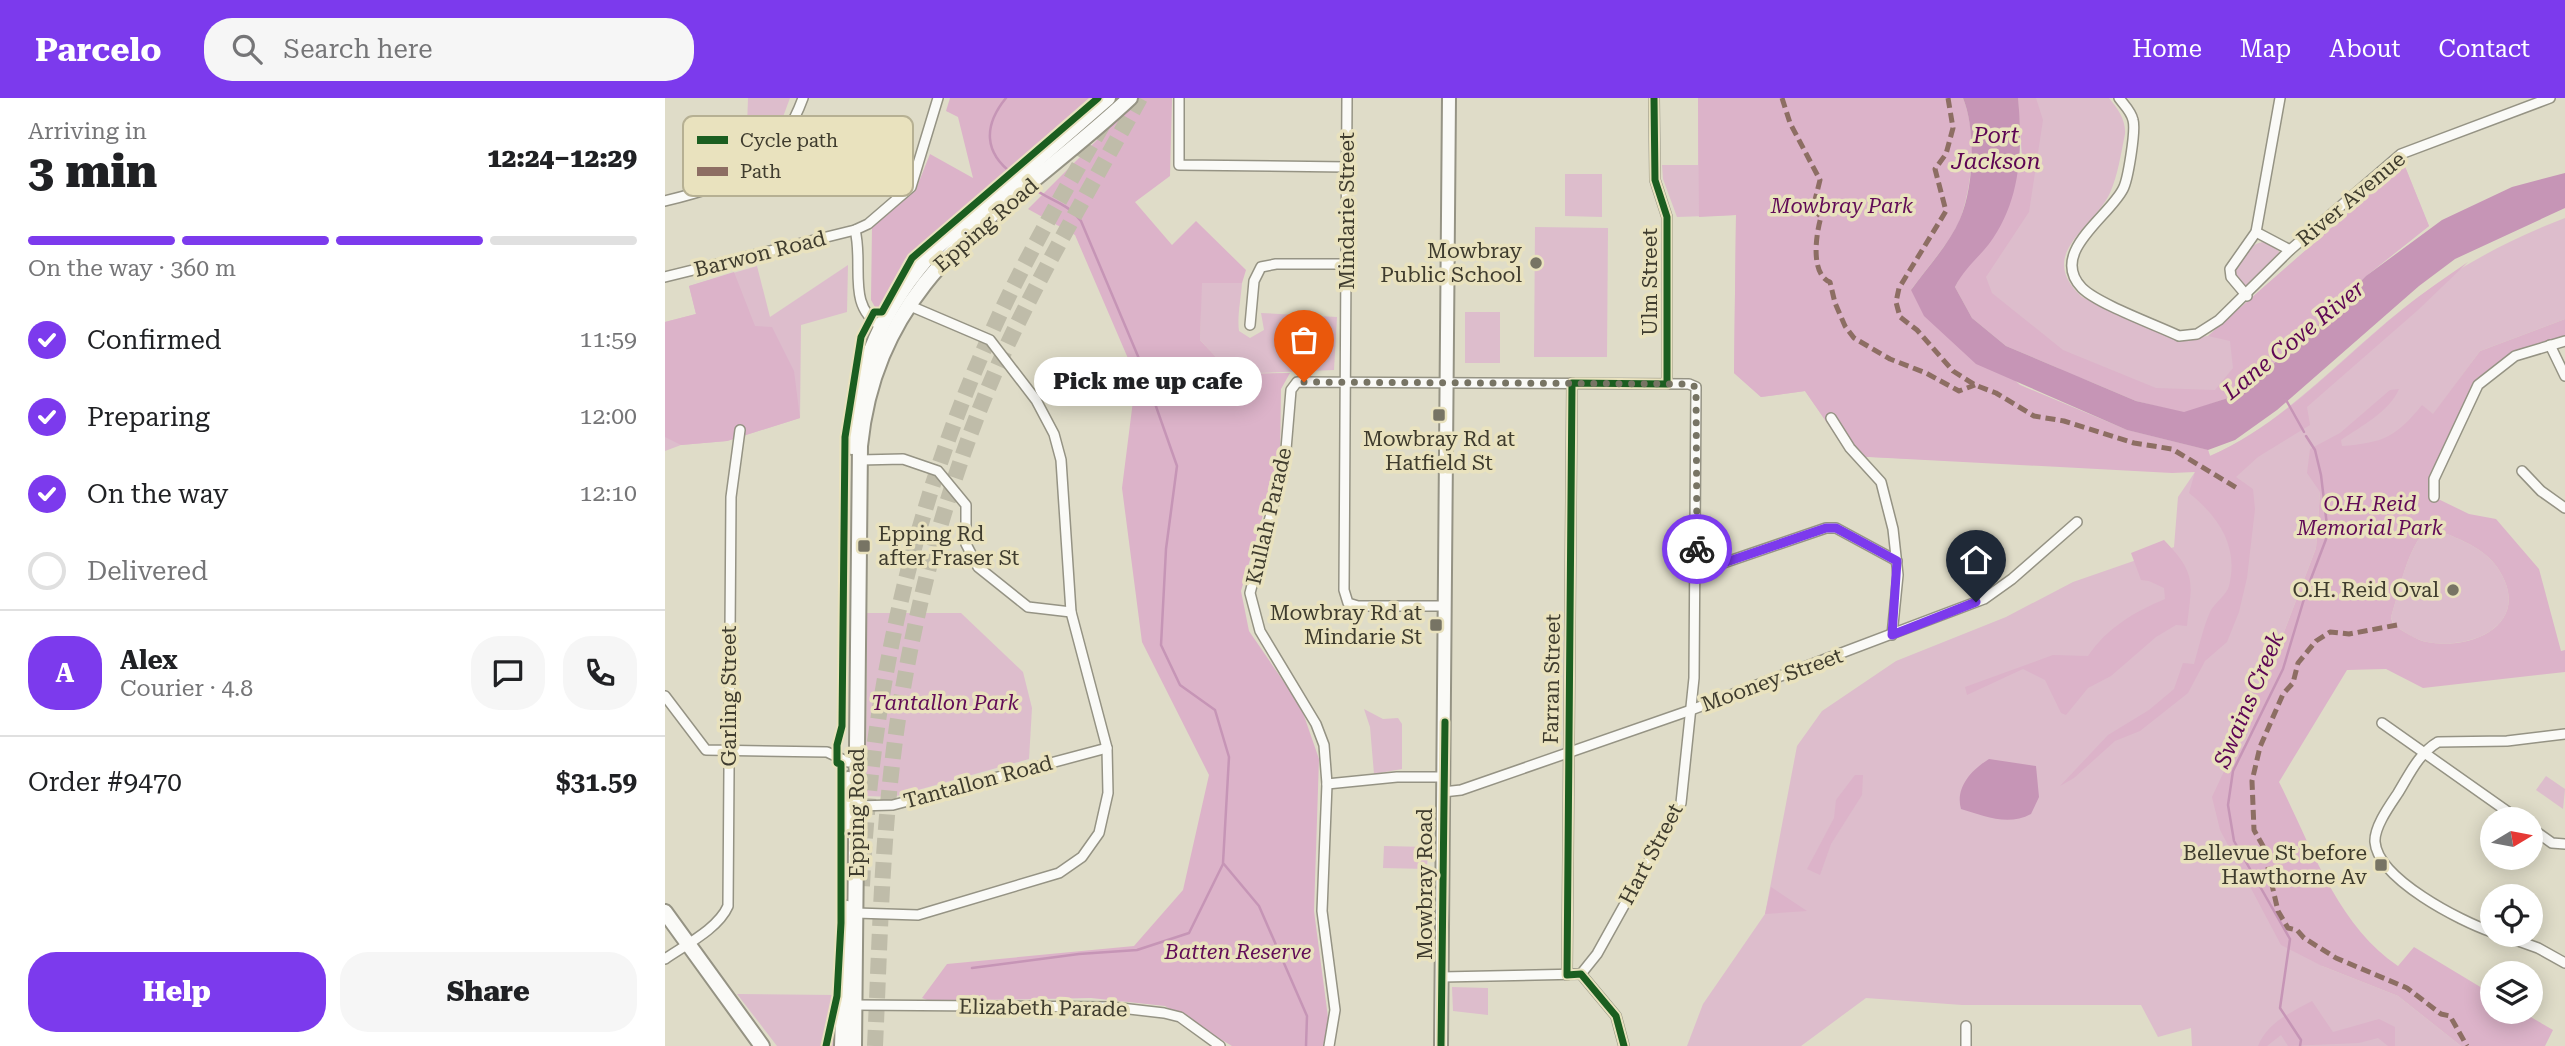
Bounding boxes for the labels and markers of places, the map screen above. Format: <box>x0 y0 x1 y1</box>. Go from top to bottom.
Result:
place label: Mowbray Public School <box>1380 239 1523 287</box>
marker: Mowbray Public School <box>1528 255 1544 271</box>
pin <box>1274 310 1334 382</box>
callout: Pick me up cafe <box>1035 358 1262 406</box>
marker: Mowbray Rd at Hatfield St <box>1431 407 1447 423</box>
place label: Mowbray Rd at Hatfield St <box>1363 427 1515 475</box>
place label: Epping Rd after Fraser St <box>878 522 1020 570</box>
pin <box>1946 530 2006 602</box>
marker: Epping Rd after Fraser St <box>856 538 872 554</box>
place label: O.H. Reid Oval <box>2293 578 2440 602</box>
marker: O.H. Reid Oval <box>2445 582 2461 598</box>
place label: Mowbray Rd at Mindarie St <box>1270 601 1422 649</box>
marker: Mowbray Rd at Mindarie St <box>1428 617 1444 633</box>
place label: Bellevue St before Hawthorne Av <box>2183 841 2368 889</box>
marker: Bellevue St before Hawthorne Av <box>2373 857 2389 873</box>

